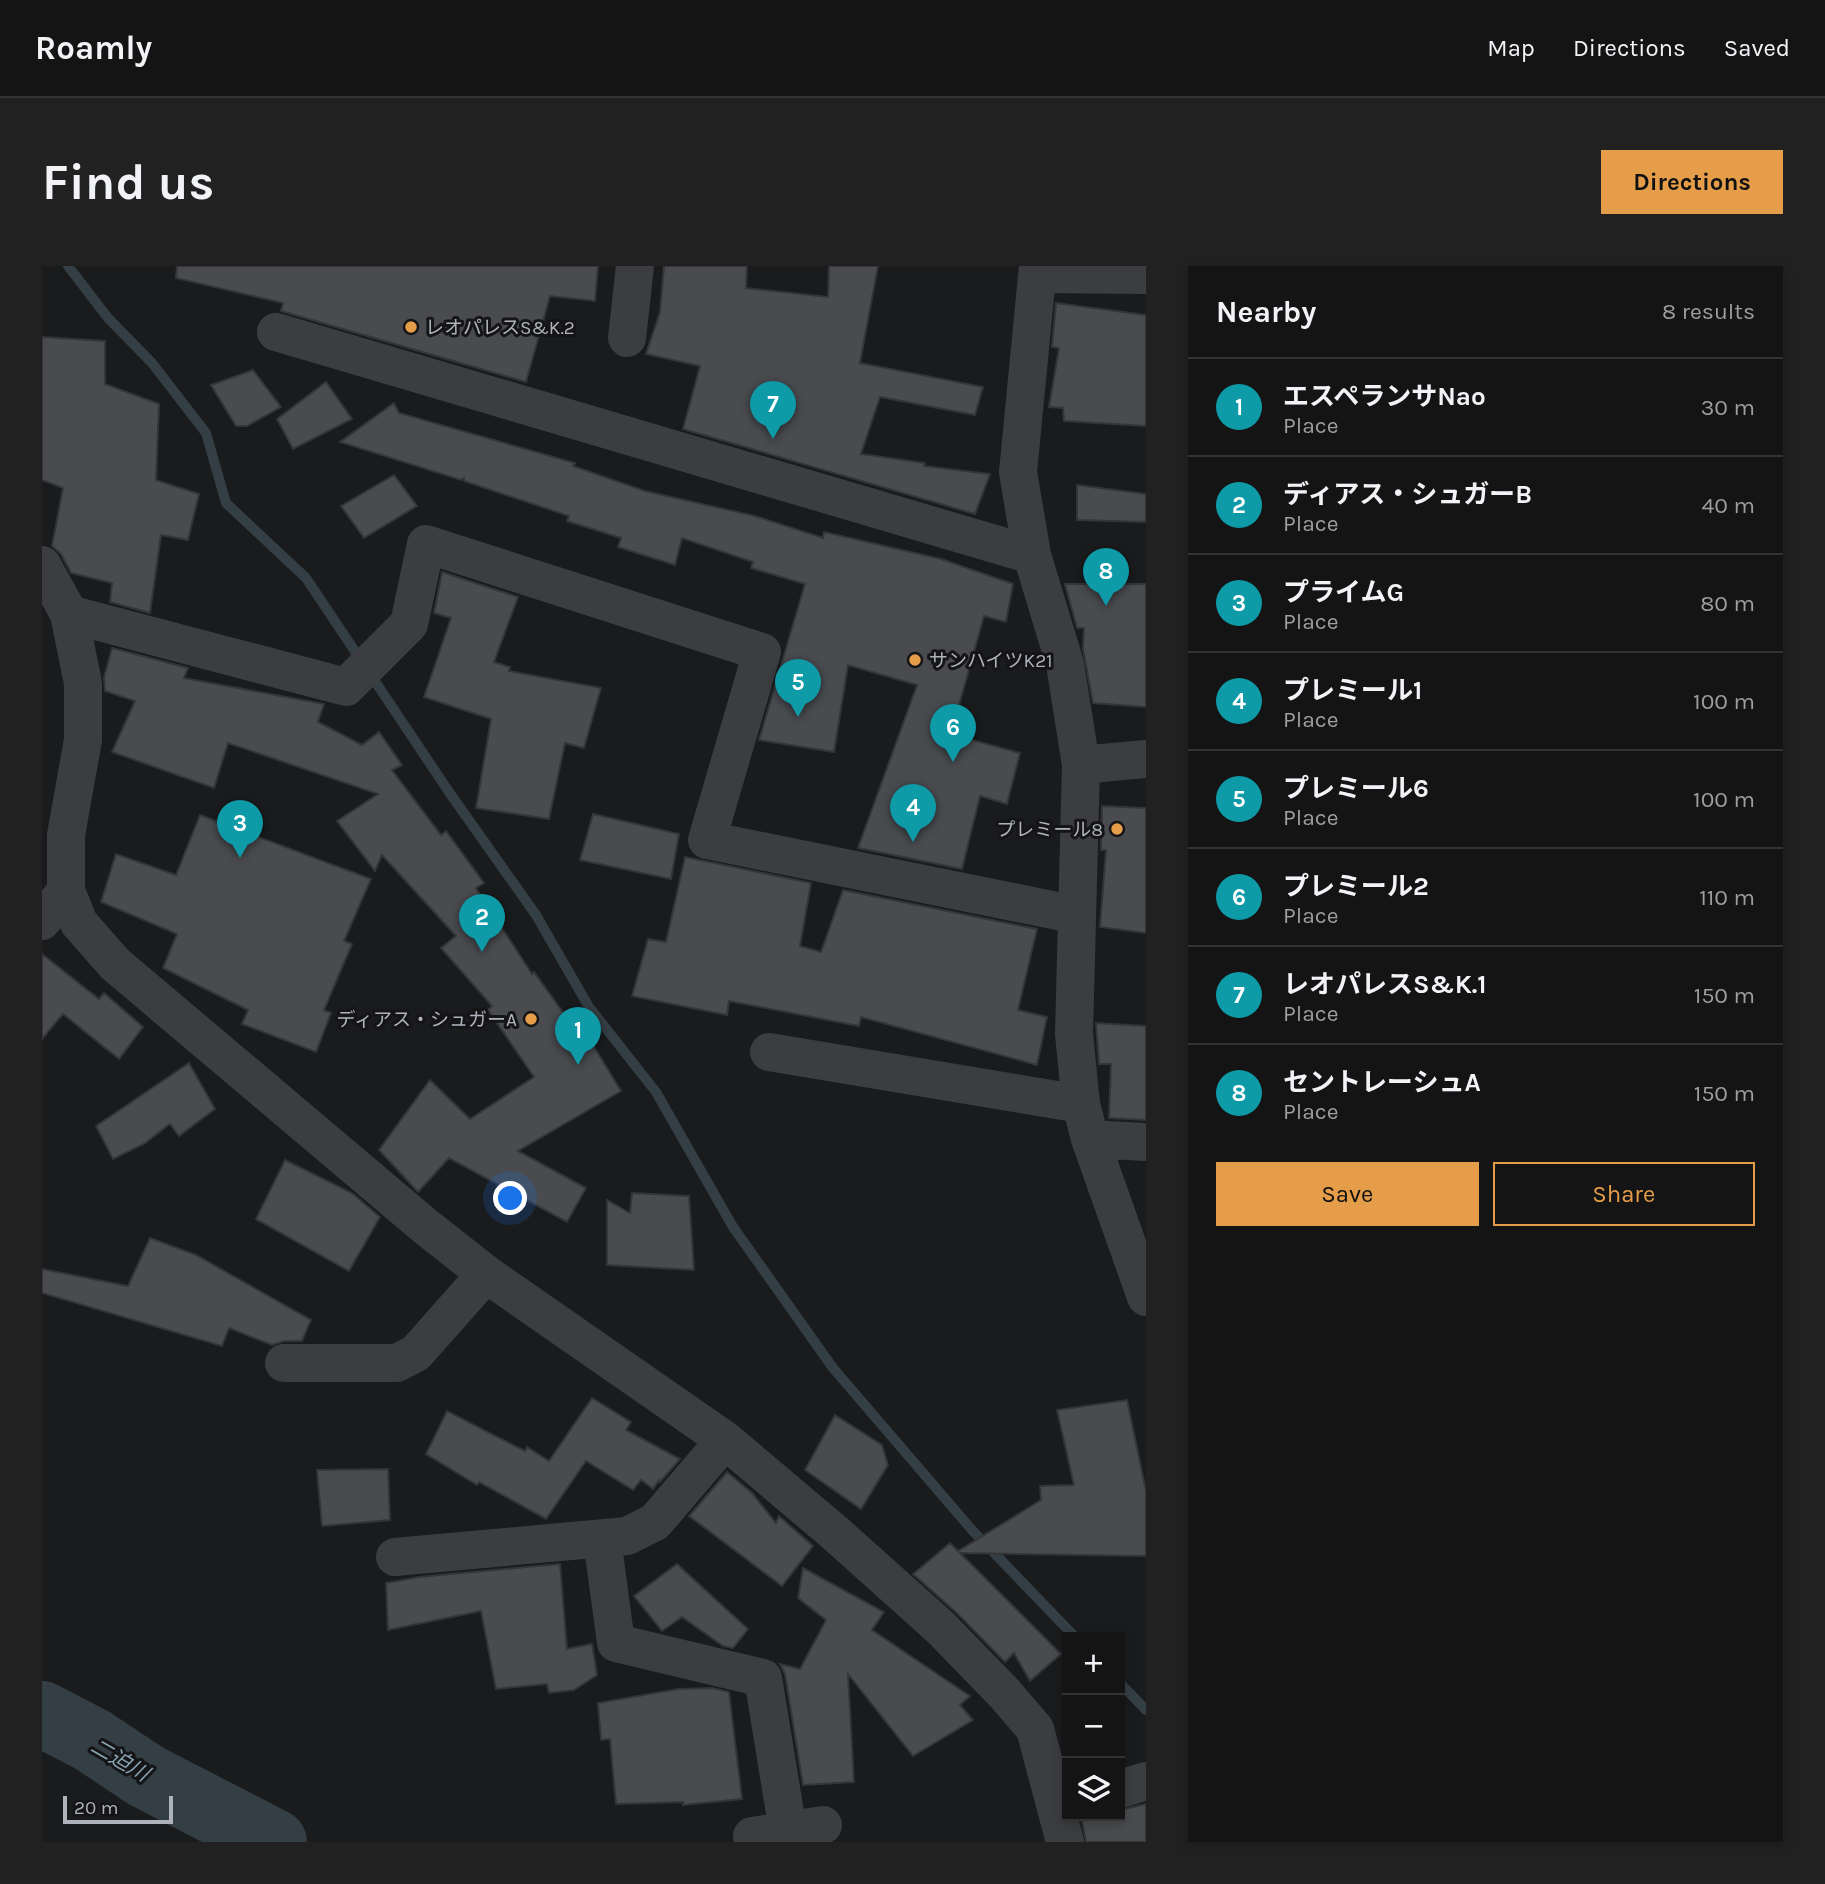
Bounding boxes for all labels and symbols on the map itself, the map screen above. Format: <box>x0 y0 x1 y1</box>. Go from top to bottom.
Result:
place label: レオパレスS&K.2 <box>425 317 575 339</box>
marker: レオパレスS&K.2 <box>403 319 419 335</box>
pin: 7 <box>750 381 796 439</box>
pin: 8 <box>1083 548 1129 606</box>
place label: サンハイツK21 <box>929 650 1052 672</box>
marker: サンハイツK21 <box>907 652 923 668</box>
pin: 5 <box>775 659 821 717</box>
pin: 6 <box>930 704 976 762</box>
pin: 4 <box>890 784 936 842</box>
pin: 3 <box>217 800 263 858</box>
place label: プレミール8 <box>996 819 1103 841</box>
marker: プレミール8 <box>1109 821 1125 837</box>
pin: 2 <box>459 894 505 952</box>
pin: 1 <box>555 1007 601 1065</box>
place label: ディアス・シュガーA <box>336 1009 517 1031</box>
marker: ディアス・シュガーA <box>523 1011 539 1027</box>
your location <box>493 1181 527 1215</box>
water label: 二迫川 <box>87 1734 155 1787</box>
scale bar <box>63 1793 173 1825</box>

